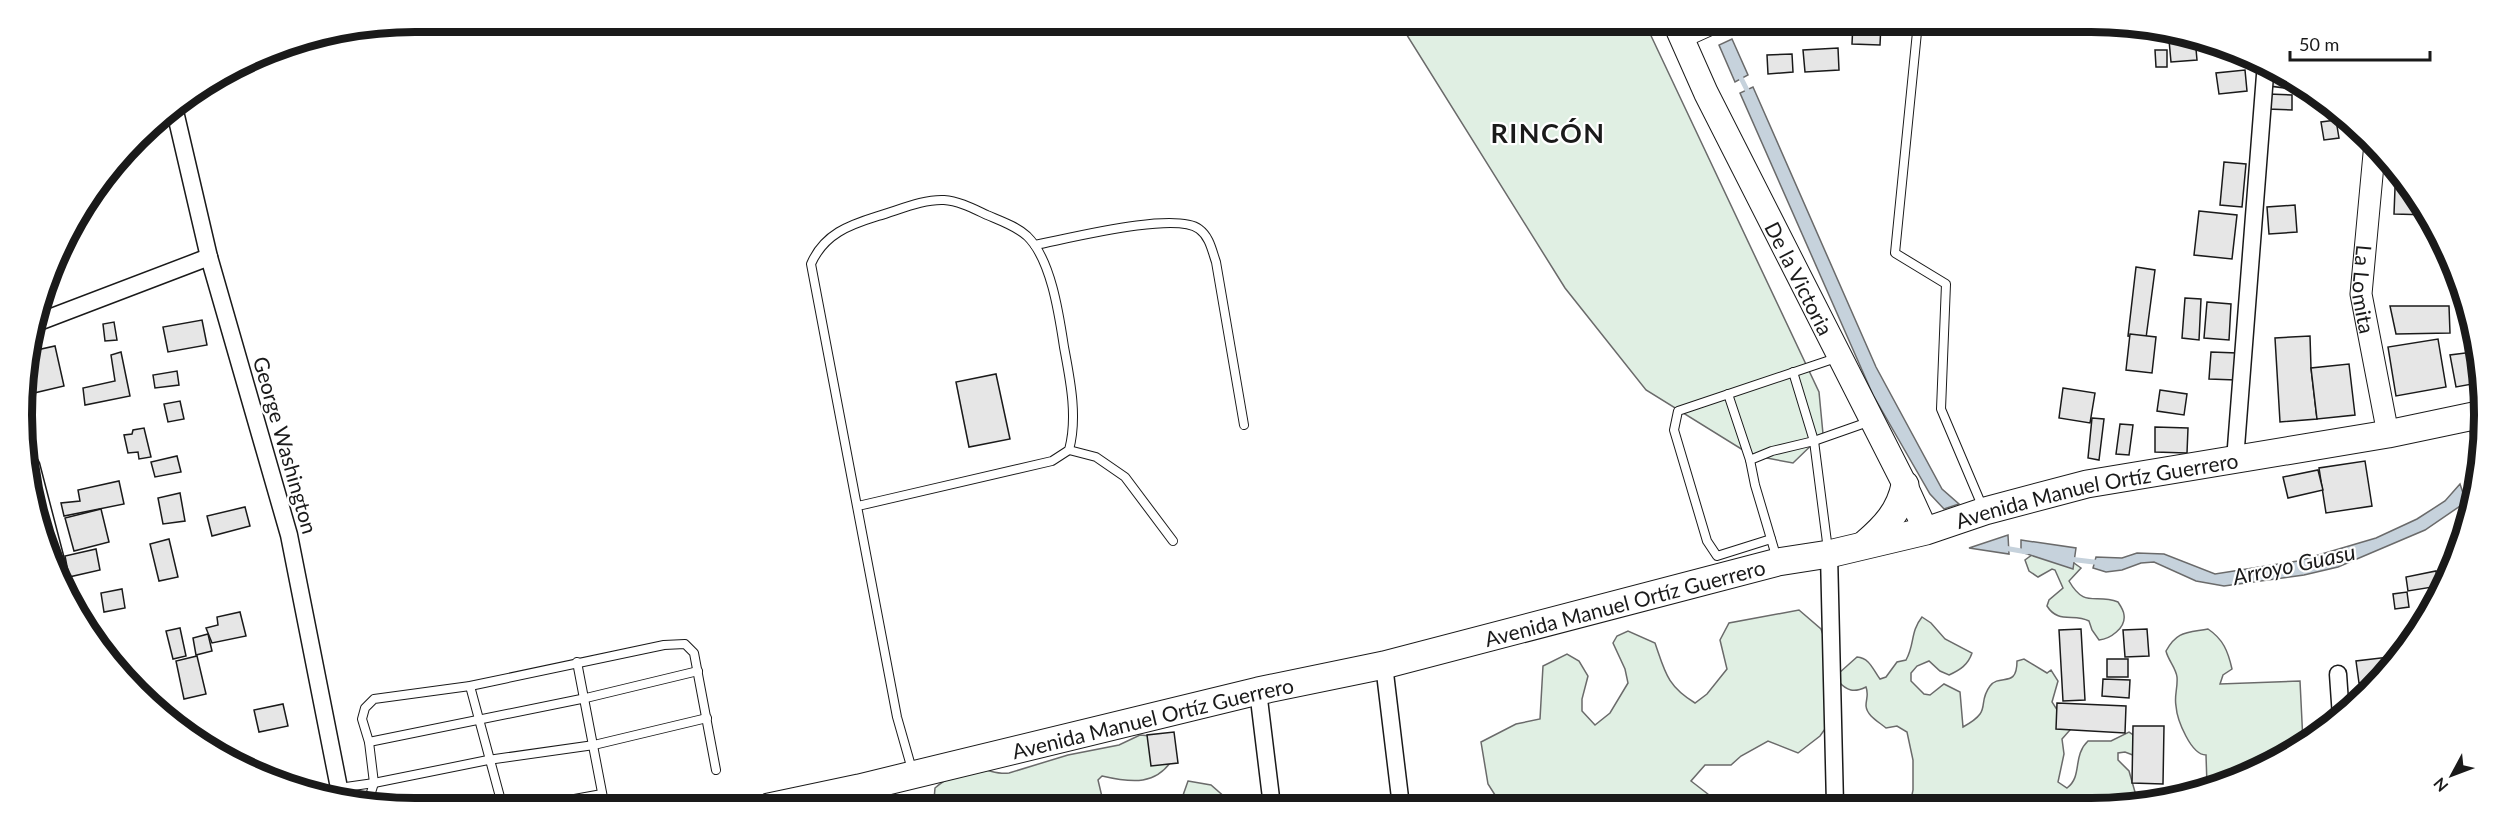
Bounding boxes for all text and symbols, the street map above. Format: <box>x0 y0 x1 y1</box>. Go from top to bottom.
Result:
scale bar <box>2290 24 2430 62</box>
text: 50 m <box>2299 33 2339 55</box>
district label: RINCÓN <box>1490 116 1606 149</box>
street label: De la Victoria <box>1761 217 1839 339</box>
street label: La Lomita <box>2349 244 2381 335</box>
street label: George Washington <box>249 354 323 536</box>
street label: Avenida Manuel Ortíz Guerrero <box>1952 447 2240 533</box>
water label: Arroyo Guasu <box>2229 538 2358 590</box>
street label: Avenida Manuel Ortíz Guerrero <box>1482 553 1768 651</box>
street label: Avenida Manuel Ortíz Guerrero <box>1009 671 1296 763</box>
north arrow <box>2422 745 2482 805</box>
text: N <box>2429 774 2452 796</box>

